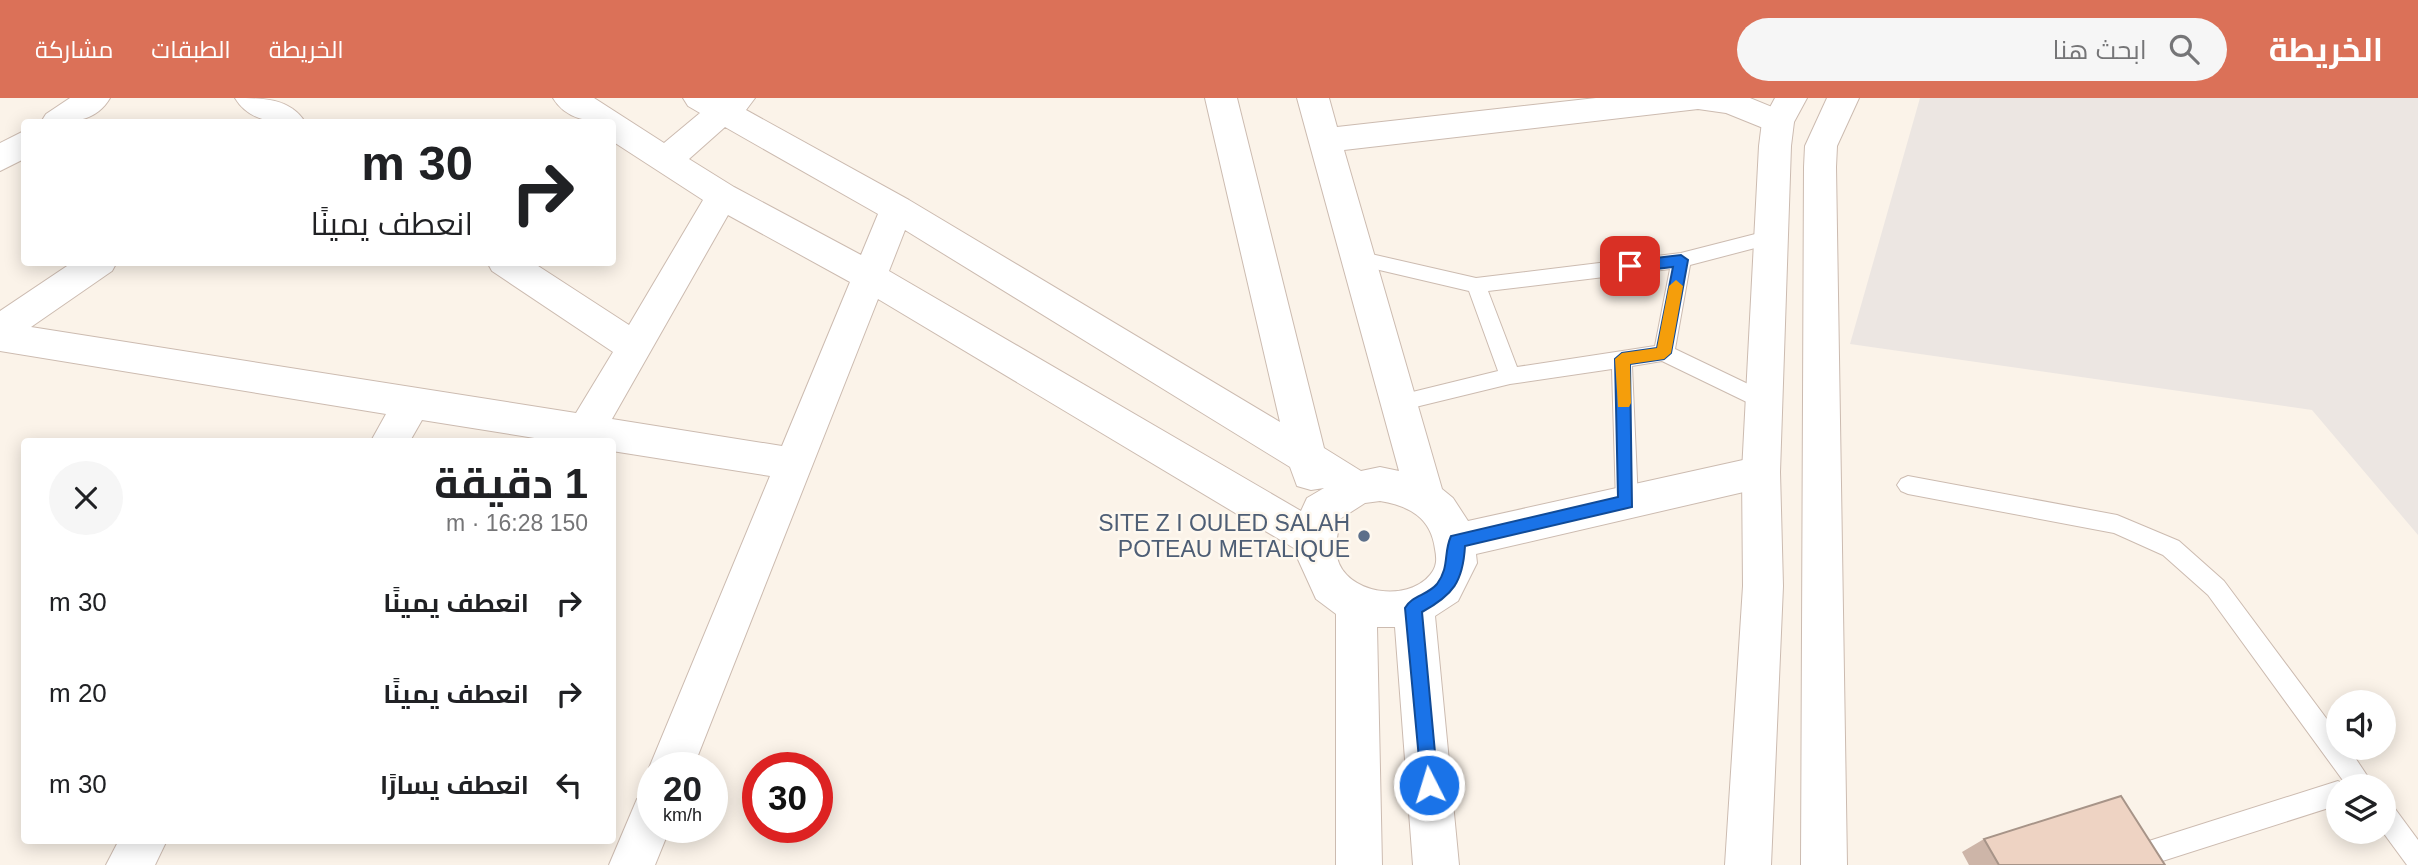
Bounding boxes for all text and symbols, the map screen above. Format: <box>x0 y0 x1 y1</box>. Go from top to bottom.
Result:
search box <box>1737 18 2227 81</box>
icon: search <box>2165 30 2203 68</box>
text: الخريطة <box>2269 31 2383 68</box>
text: ابحث هنا <box>2053 35 2147 65</box>
text: مشاركة <box>35 36 113 63</box>
text: الطبقات <box>151 36 231 63</box>
text: الخريطة <box>269 36 344 63</box>
text: 30 m <box>361 136 473 190</box>
icon: right <box>497 147 588 238</box>
text: انعطف يمينًا <box>310 206 473 242</box>
pin <box>1600 236 1660 296</box>
icon: arrive <box>1611 247 1649 285</box>
text: 1 دقيقة <box>434 460 588 507</box>
button: close <box>49 461 123 535</box>
text: 150 m · 16:28 <box>446 510 588 536</box>
place label: SITE Z I OULED SALAH POTEAU METALIQUE <box>1098 510 1350 562</box>
marker: SITE Z I OULED SALAH POTEAU METALIQUE <box>1356 528 1372 544</box>
icon: right <box>550 584 588 622</box>
text: 30 m <box>49 587 107 617</box>
text: انعطف يمينًا <box>383 588 529 618</box>
icon: right <box>550 675 588 713</box>
text: 20 m <box>49 678 107 708</box>
text: انعطف يمينًا <box>383 679 529 709</box>
map controls <box>2326 690 2396 844</box>
button: sound <box>2326 690 2396 760</box>
position arrow <box>1392 748 1466 822</box>
speed limit sign: 30 <box>742 752 833 843</box>
icon: left <box>550 766 588 804</box>
text: 30 m <box>49 769 107 799</box>
text: 20 <box>663 769 702 808</box>
text: انعطف يسارًا <box>380 770 529 800</box>
button: layers <box>2326 774 2396 844</box>
text: km/h <box>663 805 702 825</box>

